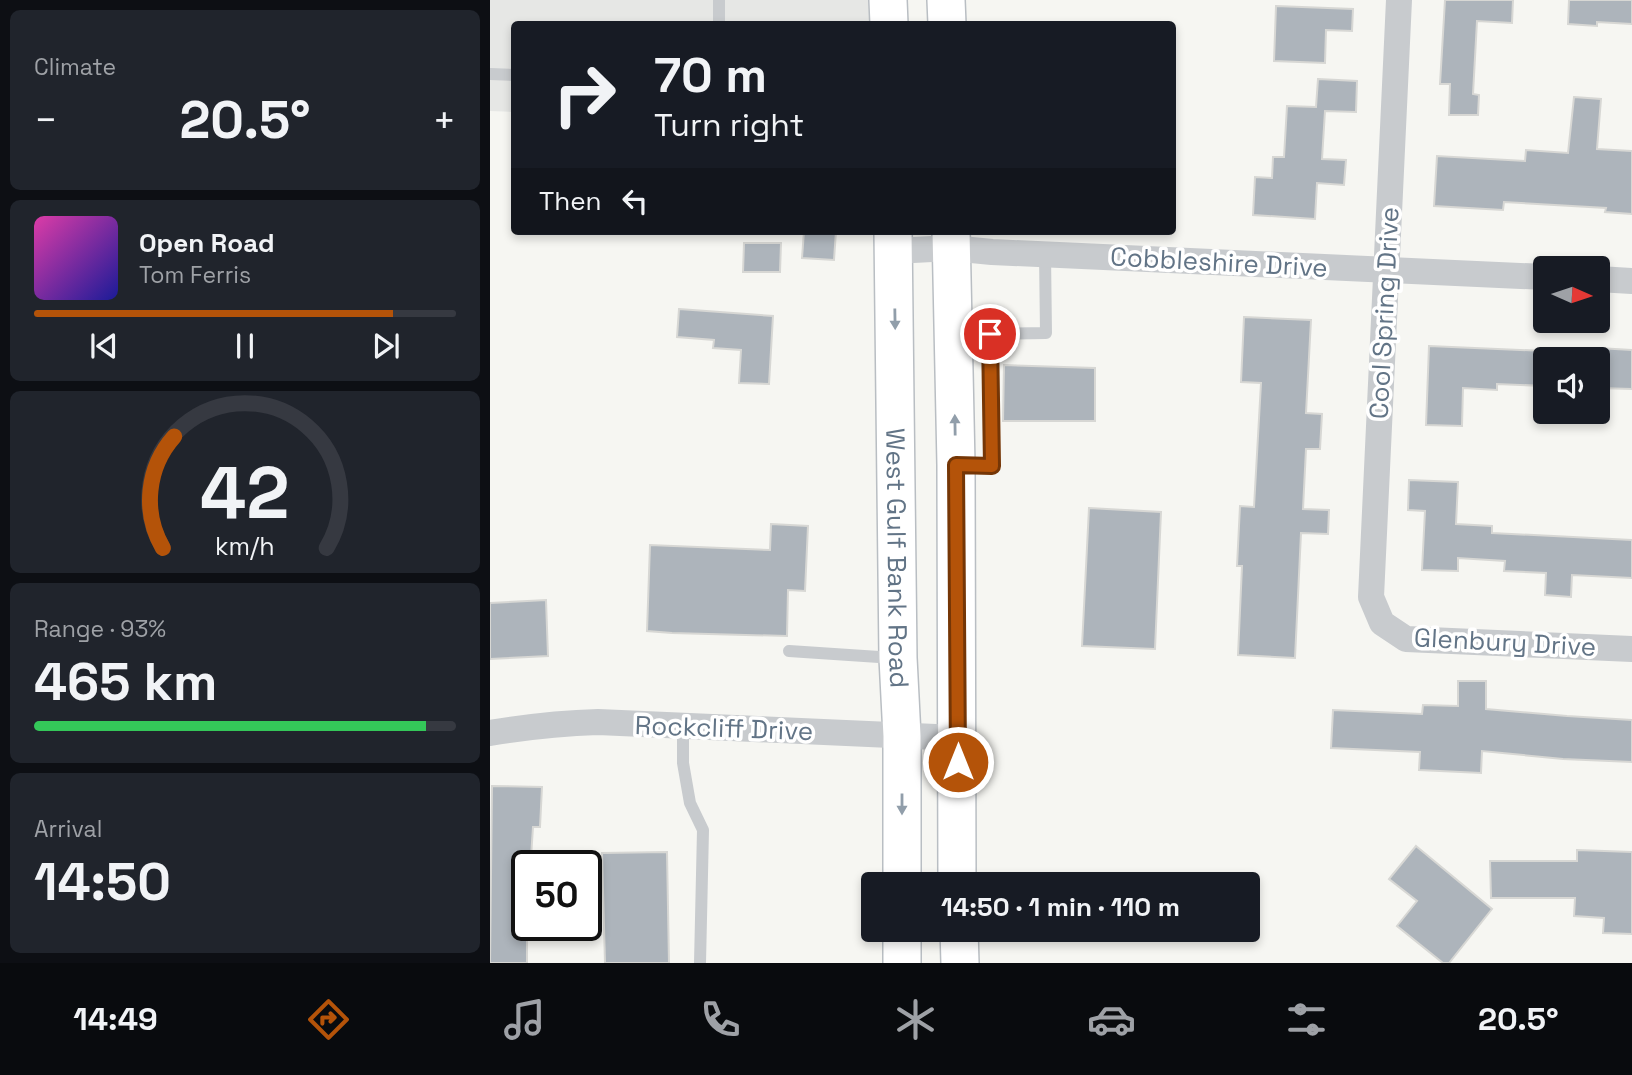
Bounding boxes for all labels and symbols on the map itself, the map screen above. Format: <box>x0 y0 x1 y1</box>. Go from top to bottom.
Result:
street label: Cool Spring Drive <box>1361 206 1407 420</box>
street label: Cobbleshire Drive <box>1109 239 1329 285</box>
north arrow <box>1533 256 1610 332</box>
pin <box>960 304 1020 364</box>
one-way arrow <box>889 308 900 330</box>
one-way arrow <box>949 414 961 436</box>
street label: West Gulf Bank Road <box>878 428 917 689</box>
street label: Glenbury Drive <box>1413 620 1597 664</box>
street label: Rockcliff Drive <box>634 708 814 748</box>
position arrow <box>921 725 995 799</box>
one-way arrow <box>896 794 908 816</box>
speed limit sign: 50 <box>511 850 602 941</box>

